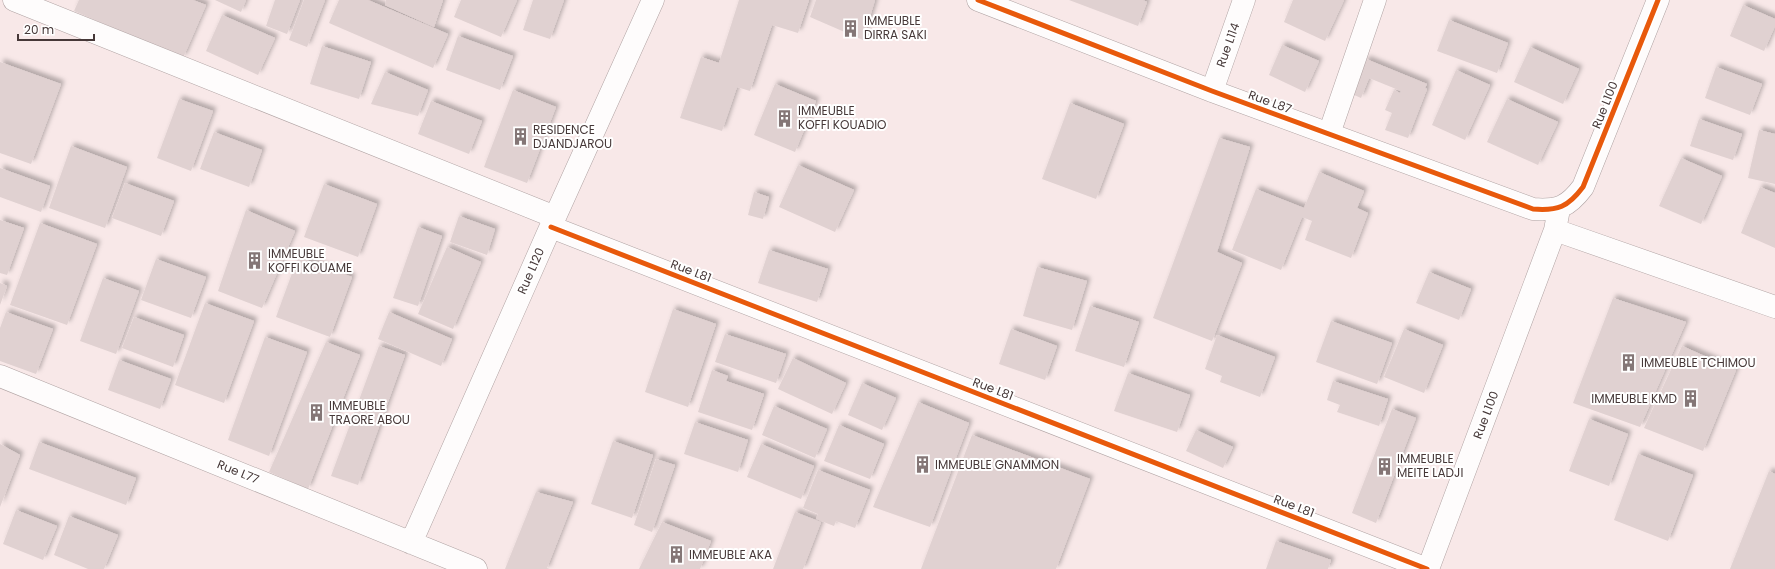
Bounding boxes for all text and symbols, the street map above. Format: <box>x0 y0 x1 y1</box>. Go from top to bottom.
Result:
place label: IMMEUBLE DIRRA SAKI <box>864 12 927 43</box>
scale bar <box>18 16 94 42</box>
building icon: IMMEUBLE DIRRA SAKI <box>841 18 861 38</box>
street label: Rue L114 <box>1212 20 1244 69</box>
text: 20 m <box>24 21 54 38</box>
street label: Rue L100 <box>1587 79 1622 131</box>
street label: Rue L87 <box>1246 86 1295 117</box>
place label: IMMEUBLE KOFFI KOUADIO <box>798 102 887 133</box>
building icon: IMMEUBLE KOFFI KOUADIO <box>775 108 795 128</box>
place label: RESIDENCE DJANDJAROU <box>533 121 612 152</box>
building icon: RESIDENCE DJANDJAROU <box>510 127 530 147</box>
place label: IMMEUBLE KOFFI KOUAME <box>268 245 352 276</box>
street label: Rue L120 <box>513 245 548 297</box>
building icon: IMMEUBLE KOFFI KOUAME <box>245 251 265 271</box>
street label: Rue L81 <box>668 255 714 286</box>
building icon: IMMEUBLE TCHIMOU <box>1618 353 1638 373</box>
place label: IMMEUBLE TCHIMOU <box>1641 354 1756 371</box>
street label: Rue L81 <box>970 373 1016 404</box>
street label: Rue L100 <box>1469 389 1502 441</box>
building icon: IMMEUBLE KMD <box>1680 389 1700 409</box>
place label: IMMEUBLE KMD <box>1591 390 1677 407</box>
place label: IMMEUBLE TRAORE ABOU <box>329 397 410 428</box>
building icon: IMMEUBLE TRAORE ABOU <box>306 403 326 423</box>
place label: IMMEUBLE MEITE LADJI <box>1397 450 1463 481</box>
street label: Rue L77 <box>215 455 262 488</box>
building icon: IMMEUBLE GNAMMON <box>912 455 932 475</box>
place label: IMMEUBLE GNAMMON <box>935 456 1059 473</box>
building icon: IMMEUBLE MEITE LADJI <box>1374 456 1394 476</box>
street label: Rue L81 <box>1271 490 1317 521</box>
building icon: IMMEUBLE AKA <box>666 545 686 565</box>
place label: IMMEUBLE AKA <box>689 546 772 563</box>

